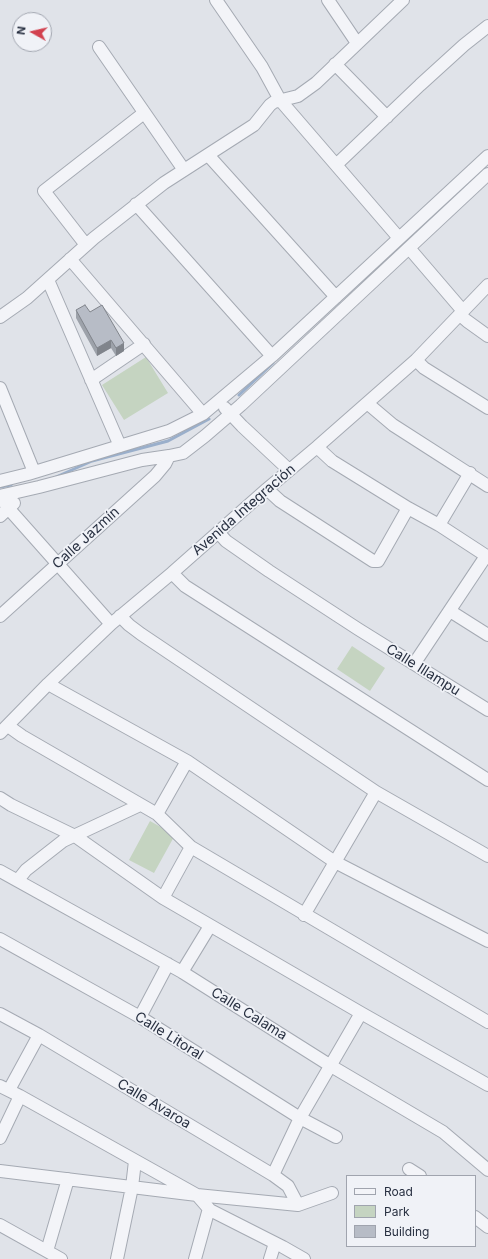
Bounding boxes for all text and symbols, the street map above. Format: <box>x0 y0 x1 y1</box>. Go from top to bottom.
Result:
north arrow <box>12 12 52 52</box>
text: N <box>14 25 29 36</box>
street label: Avenida Integración <box>189 461 299 559</box>
street label: Calle Jazmín <box>49 503 123 573</box>
street label: Calle Illampu <box>383 640 463 700</box>
street label: Calle Calama <box>208 984 290 1044</box>
street label: Calle Litoral <box>132 1008 206 1064</box>
street label: Calle Avaroa <box>114 1075 194 1133</box>
legend <box>346 1175 476 1247</box>
text: Road <box>384 1184 413 1199</box>
text: Park <box>384 1204 410 1219</box>
text: Building <box>384 1224 429 1239</box>

